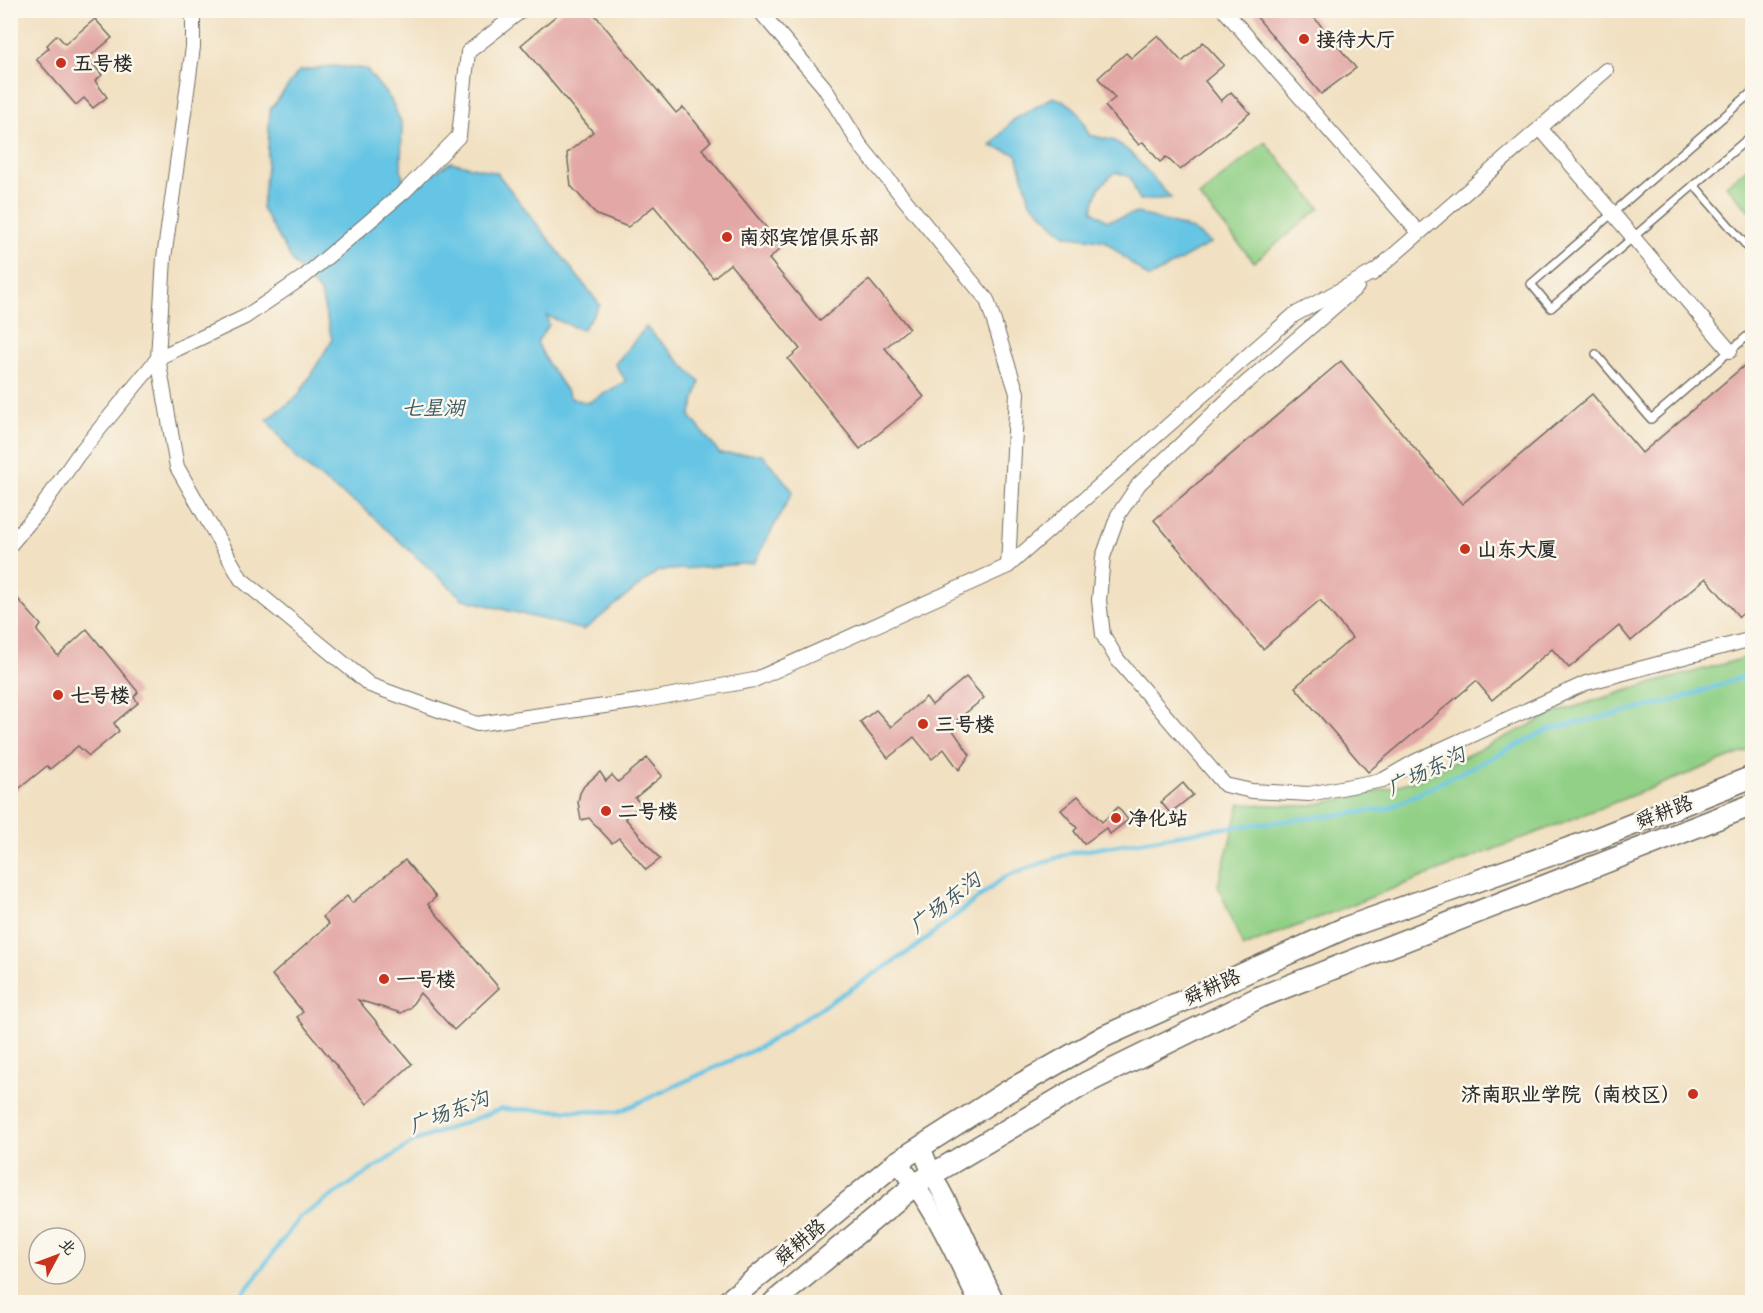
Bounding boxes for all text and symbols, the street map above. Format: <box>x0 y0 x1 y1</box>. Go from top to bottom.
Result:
place label: 接待大厅 <box>1316 28 1396 51</box>
marker: 接待大厅 <box>1297 32 1311 46</box>
place label: 五号楼 <box>73 52 133 75</box>
marker: 五号楼 <box>54 56 68 70</box>
place label: 南郊宾馆俱乐部 <box>739 226 879 249</box>
marker: 南郊宾馆俱乐部 <box>720 230 734 244</box>
water label: 七星湖 <box>402 396 466 420</box>
place label: 山东大厦 <box>1477 538 1557 561</box>
marker: 山东大厦 <box>1458 542 1472 556</box>
place label: 七号楼 <box>70 684 130 707</box>
marker: 七号楼 <box>51 688 65 702</box>
place label: 三号楼 <box>935 713 995 736</box>
marker: 三号楼 <box>916 717 930 731</box>
water label: 广场东沟 <box>1383 741 1471 800</box>
street label: 舜耕路 <box>1632 790 1697 833</box>
place label: 二号楼 <box>618 800 678 823</box>
marker: 二号楼 <box>599 804 613 818</box>
place label: 净化站 <box>1128 807 1188 830</box>
marker: 净化站 <box>1109 811 1123 825</box>
water label: 广场东沟 <box>905 866 987 938</box>
street label: 舜耕路 <box>1180 964 1245 1010</box>
place label: 一号楼 <box>396 968 456 991</box>
marker: 一号楼 <box>377 972 391 986</box>
place label: 济南职业学院（南校区） <box>1461 1083 1681 1106</box>
water label: 广场东沟 <box>405 1085 494 1138</box>
marker: 济南职业学院（南校区） <box>1686 1087 1700 1101</box>
street label: 舜耕路 <box>770 1213 831 1270</box>
north arrow <box>27 1226 87 1286</box>
text: 北 <box>56 1235 80 1259</box>

